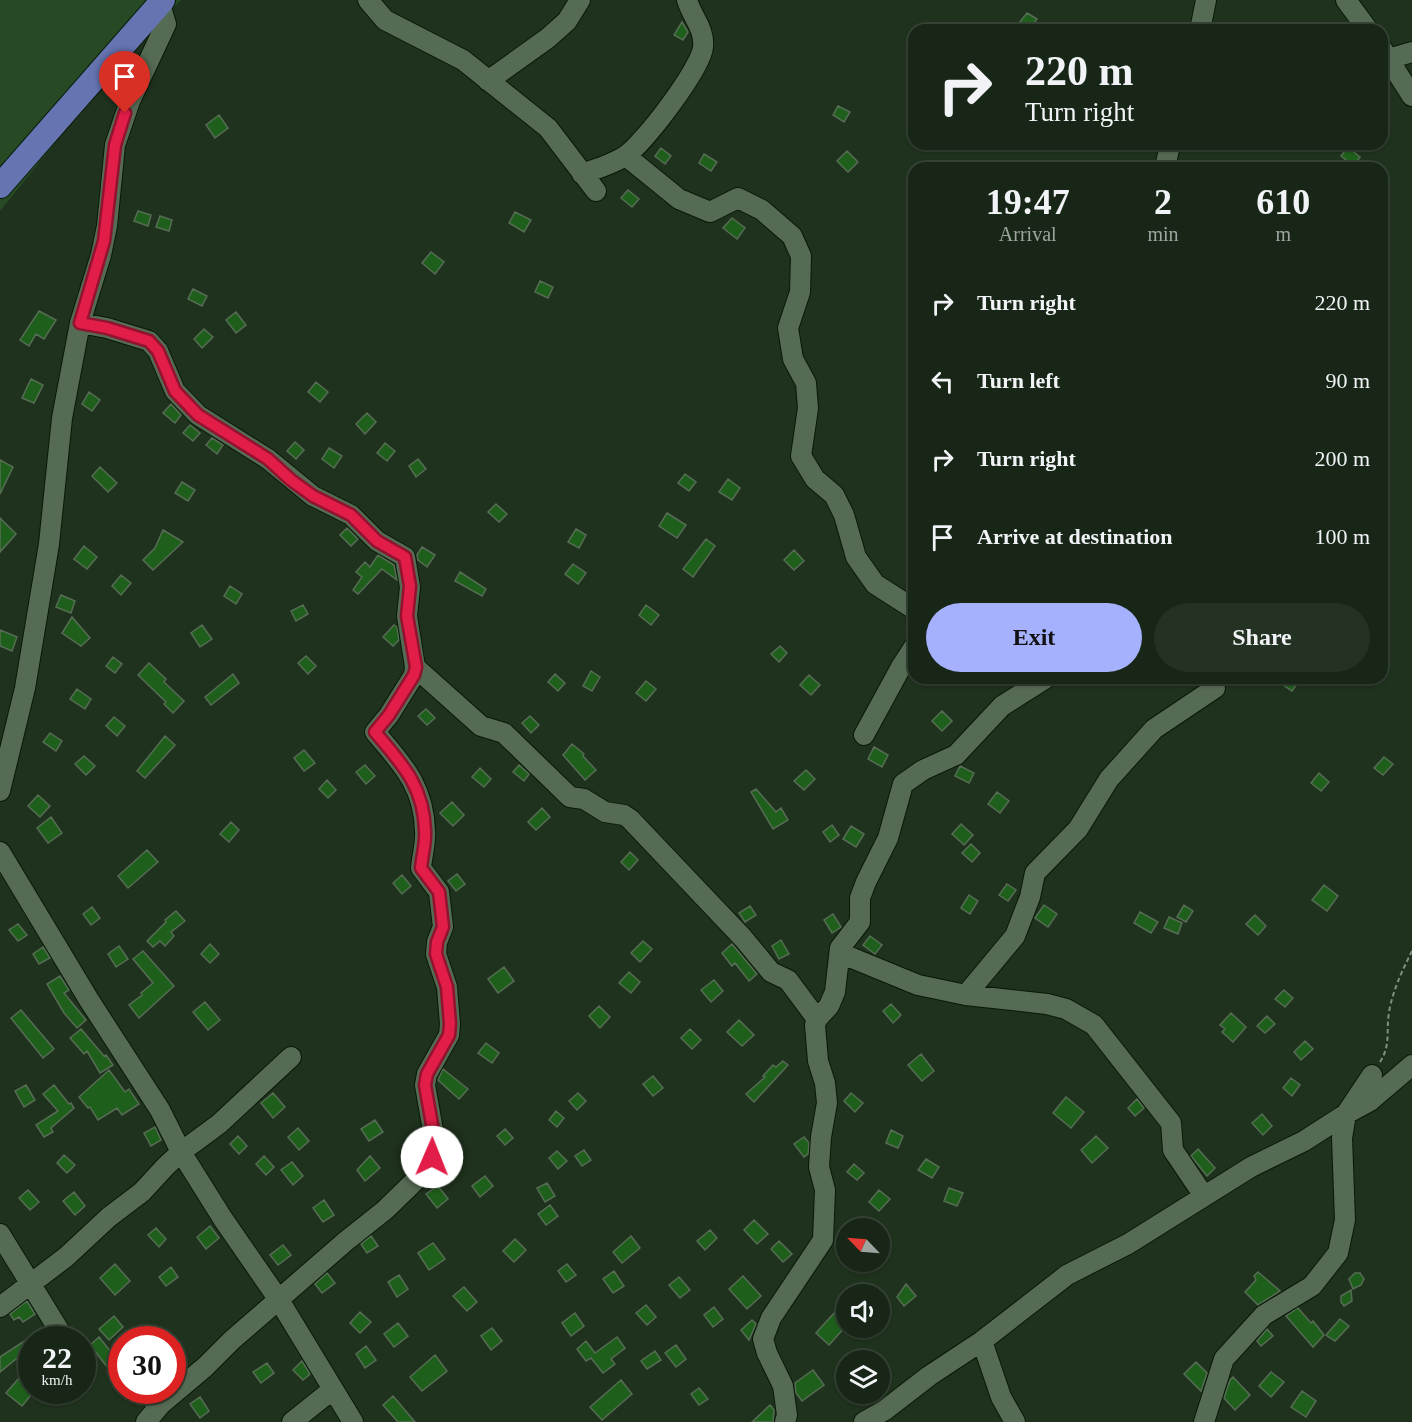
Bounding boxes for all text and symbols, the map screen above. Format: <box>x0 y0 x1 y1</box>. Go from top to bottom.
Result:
icon: right <box>926 48 1004 126</box>
text: 220 m <box>1025 48 1134 94</box>
pin <box>99 51 150 113</box>
icon: arrive <box>108 60 141 93</box>
text: Turn right <box>1025 97 1134 127</box>
text: 19:47 <box>986 182 1070 222</box>
text: 2 <box>1154 182 1172 222</box>
text: 610 <box>1256 182 1310 222</box>
text: Arrival <box>999 223 1057 245</box>
text: min <box>1147 223 1179 245</box>
text: m <box>1276 223 1291 245</box>
icon: right <box>926 287 959 320</box>
text: Turn right <box>977 290 1076 315</box>
text: 220 m <box>1314 290 1370 315</box>
icon: left <box>926 365 959 398</box>
text: Turn left <box>977 368 1060 393</box>
text: 90 m <box>1325 368 1370 393</box>
icon: right <box>926 443 959 476</box>
text: Turn right <box>977 446 1076 471</box>
text: 200 m <box>1314 446 1370 471</box>
icon: arrive <box>926 521 959 554</box>
text: Arrive at destination <box>977 524 1173 549</box>
text: 100 m <box>1314 524 1370 549</box>
button: Exit <box>926 603 1142 672</box>
button: Share <box>1154 603 1370 672</box>
position arrow <box>400 1125 464 1189</box>
north arrow <box>836 1218 890 1272</box>
map controls <box>836 1218 890 1404</box>
button: sound <box>836 1284 890 1338</box>
speed limit sign: 30 <box>108 1326 186 1404</box>
text: 22 <box>42 1341 72 1374</box>
button: layers <box>836 1350 890 1404</box>
text: km/h <box>42 1372 72 1388</box>

